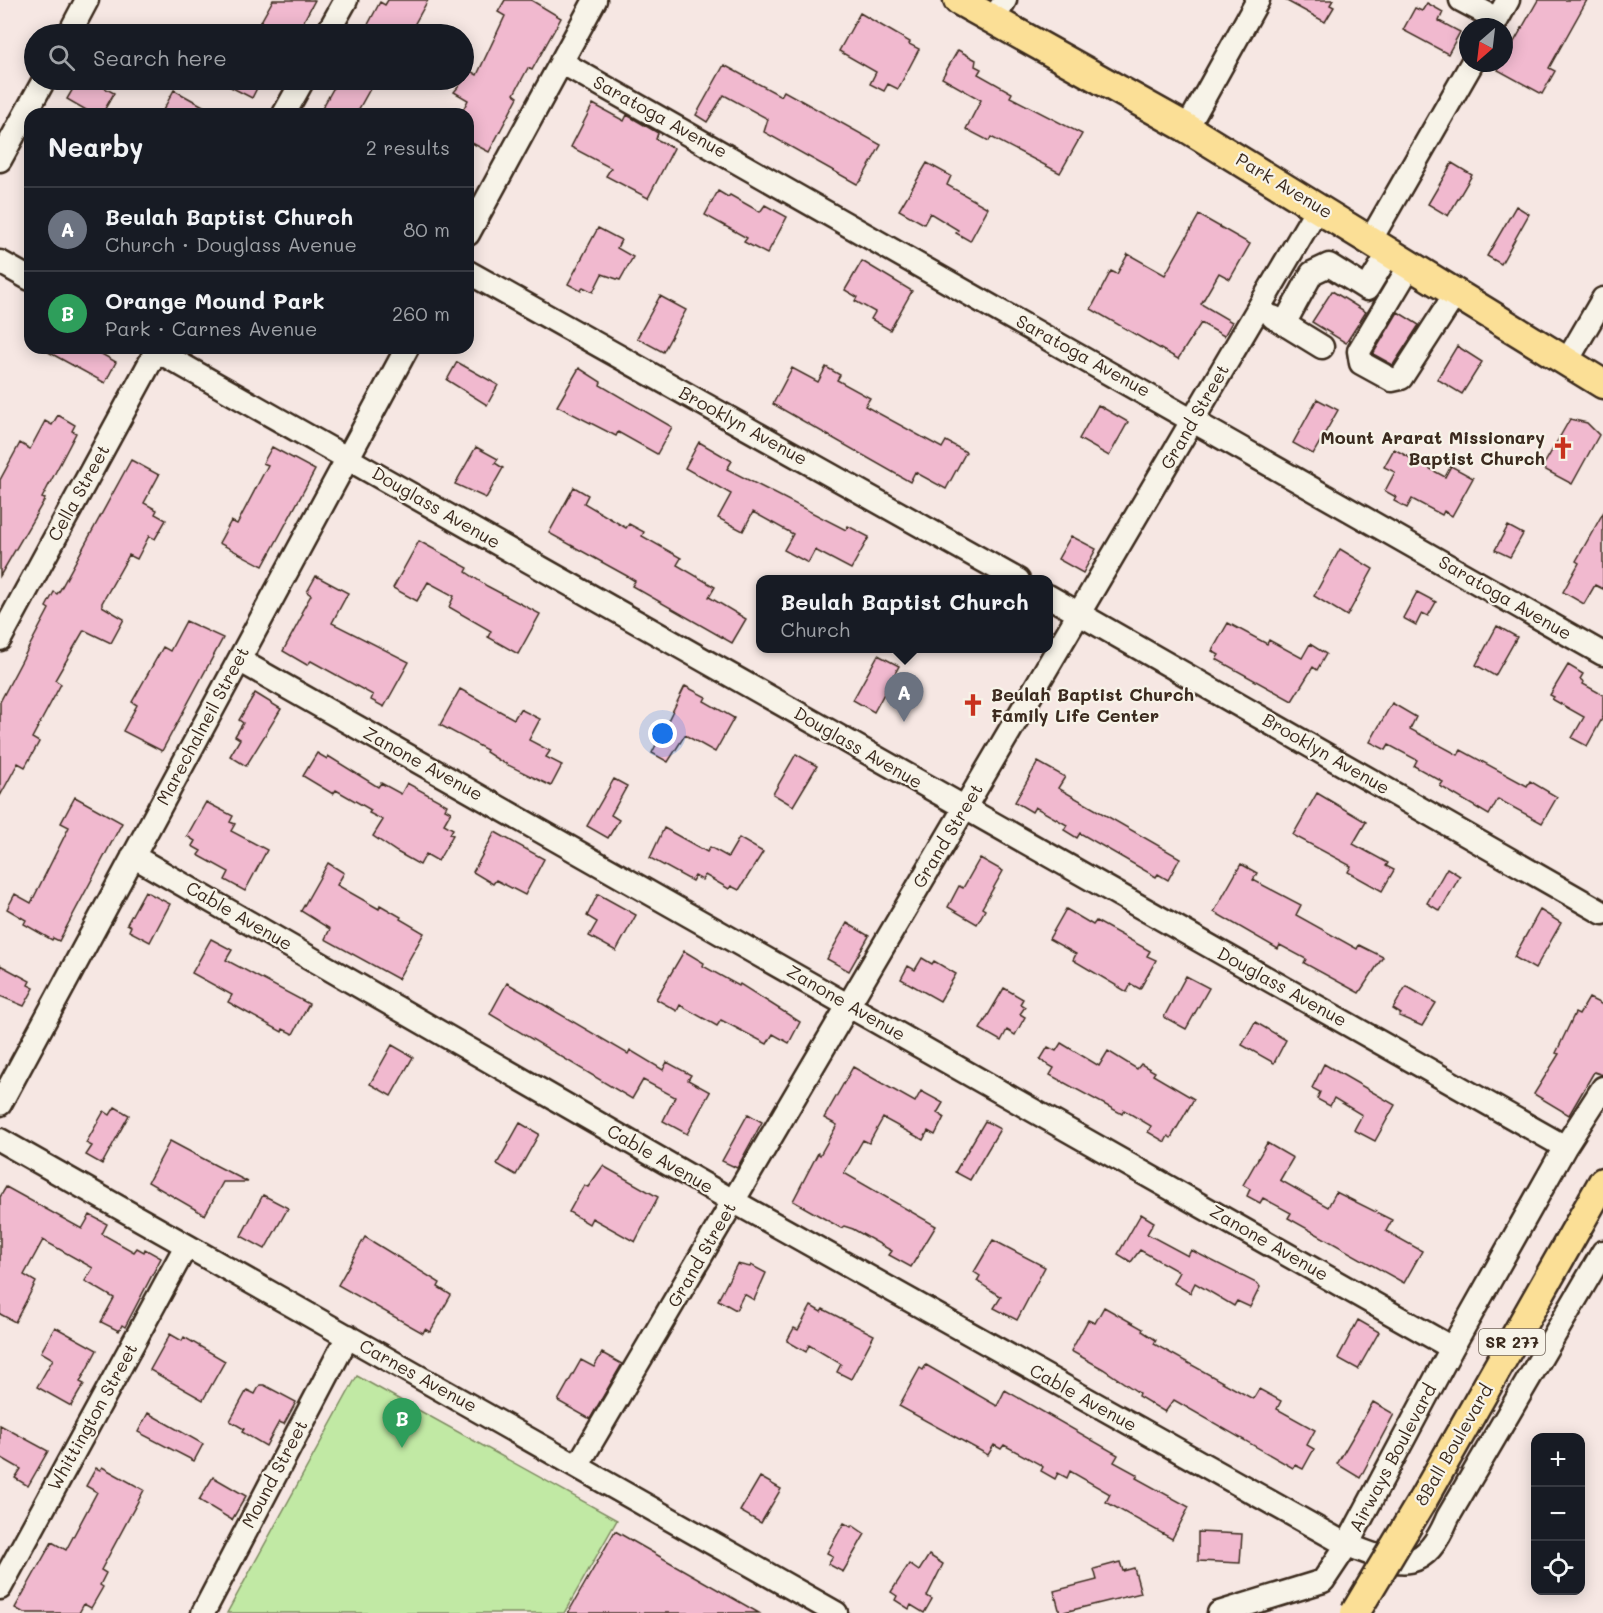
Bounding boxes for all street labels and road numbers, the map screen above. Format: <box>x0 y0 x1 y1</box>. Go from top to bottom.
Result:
street label: Saratoga Avenue <box>589 69 732 163</box>
street label: Park Avenue <box>1232 147 1337 223</box>
street label: Saratoga Avenue <box>1012 308 1155 402</box>
street label: Grand Street <box>1154 359 1234 474</box>
street label: Brooklyn Avenue <box>675 380 812 470</box>
street label: Cella Street <box>42 440 115 545</box>
street label: Douglass Avenue <box>368 461 505 554</box>
street label: Saratoga Avenue <box>1435 549 1576 645</box>
street label: Marechalneil Street <box>150 642 254 809</box>
street label: Douglass Avenue <box>790 701 927 794</box>
street label: Brooklyn Avenue <box>1259 707 1394 799</box>
street label: Zanone Avenue <box>359 720 488 806</box>
street label: Grand Street <box>906 779 988 892</box>
street label: Cable Avenue <box>182 875 297 955</box>
street label: Douglass Avenue <box>1213 941 1352 1032</box>
street label: Zanone Avenue <box>783 958 910 1046</box>
street label: Cable Avenue <box>603 1118 718 1198</box>
street label: Grand Street <box>661 1197 741 1312</box>
street label: Zanone Avenue <box>1206 1198 1333 1286</box>
road number: SR 277 <box>1479 1329 1545 1355</box>
street label: Carnes Avenue <box>355 1333 482 1417</box>
street label: Whittington Street <box>42 1339 143 1494</box>
street label: Cable Avenue <box>1026 1358 1141 1437</box>
street label: Airways Boulevard <box>1343 1379 1441 1536</box>
street label: 8Ball Boulevard <box>1409 1379 1498 1510</box>
street label: Mound Street <box>236 1415 313 1532</box>

